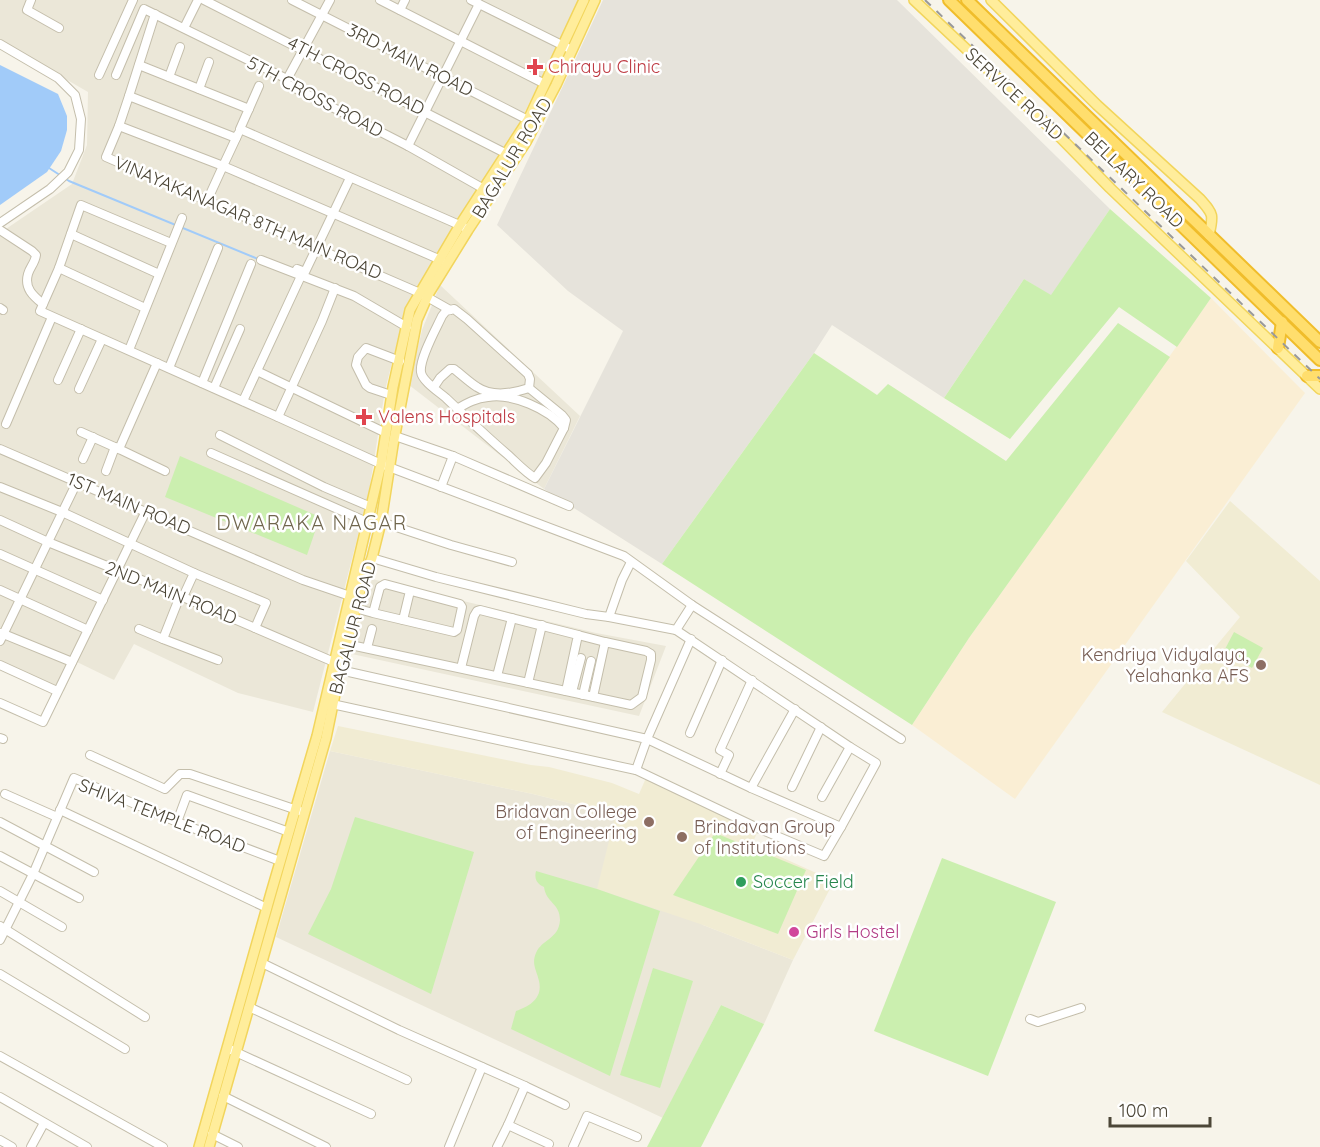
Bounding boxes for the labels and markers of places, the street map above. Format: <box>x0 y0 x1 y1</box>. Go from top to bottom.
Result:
place label: Chirayu Clinic <box>548 55 660 78</box>
marker: Chirayu Clinic <box>526 58 544 76</box>
place label: Valens Hospitals <box>378 405 515 428</box>
marker: Valens Hospitals <box>355 408 373 426</box>
place label: Kendriya Vidyalaya, Yelahanka AFS <box>1081 643 1249 687</box>
marker: Kendriya Vidyalaya, Yelahanka AFS <box>1254 658 1268 672</box>
place label: Bridavan College of Engineering <box>495 800 637 844</box>
marker: Bridavan College of Engineering <box>642 815 656 829</box>
place label: Brindavan Group of Institutions <box>694 815 835 859</box>
marker: Brindavan Group of Institutions <box>675 830 689 844</box>
place label: Soccer Field <box>753 870 854 893</box>
marker: Soccer Field <box>734 875 748 889</box>
place label: Girls Hostel <box>806 920 899 943</box>
marker: Girls Hostel <box>787 925 801 939</box>

